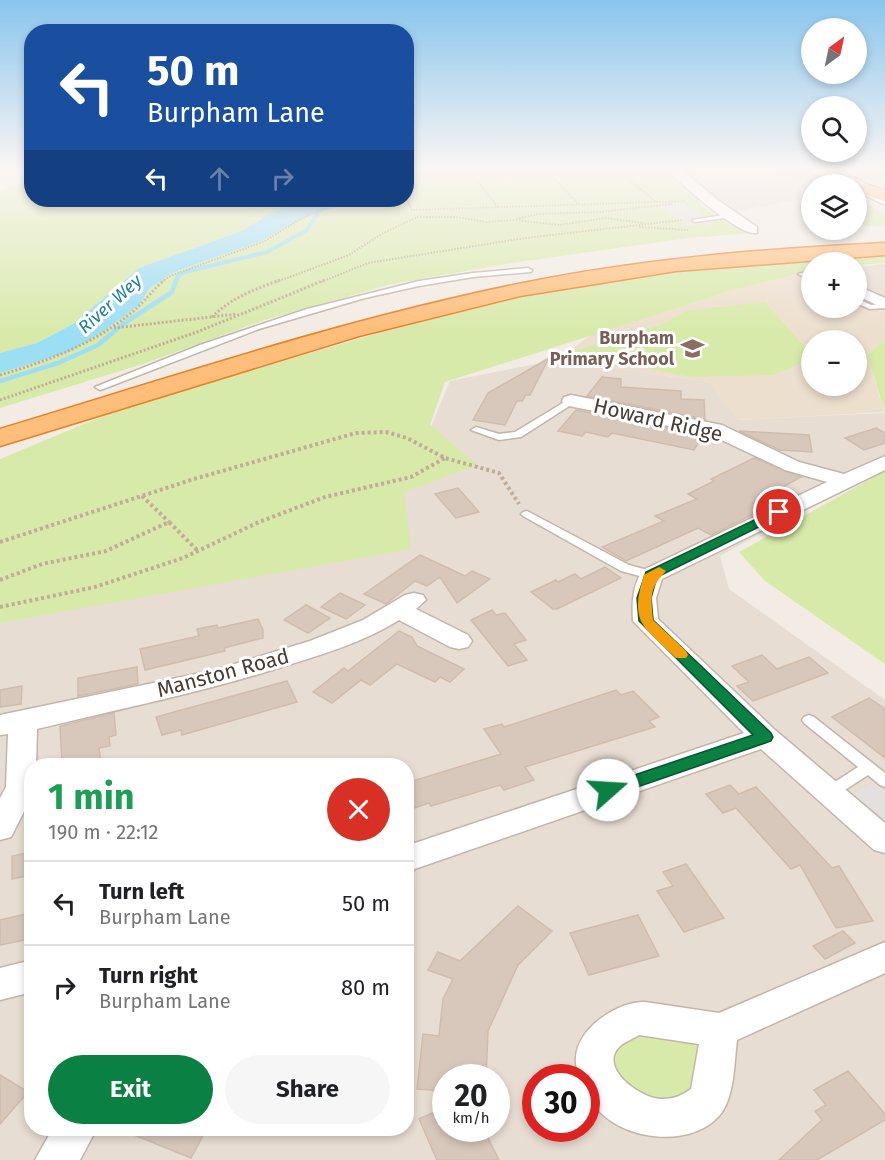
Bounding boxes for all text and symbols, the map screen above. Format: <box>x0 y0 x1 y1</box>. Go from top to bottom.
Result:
north arrow <box>801 18 867 84</box>
map controls <box>801 18 867 396</box>
text: 50 m <box>147 46 240 96</box>
icon: left <box>48 48 126 126</box>
button: search <box>801 96 867 162</box>
text: Burpham Lane <box>147 97 325 129</box>
icon: left <box>140 162 173 195</box>
icon: ahead <box>203 162 236 195</box>
icon: right <box>266 162 299 195</box>
button: layers <box>801 174 867 240</box>
button: + <box>801 252 867 318</box>
water label: River Wey <box>74 269 147 338</box>
place label: Burpham Primary School <box>550 327 675 370</box>
button: − <box>801 330 867 396</box>
school or university icon: Burpham Primary School <box>679 335 705 361</box>
street label: Howard Ridge <box>591 393 725 447</box>
pin <box>753 486 804 537</box>
icon: arrive <box>762 495 795 528</box>
street label: Manston Road <box>154 643 292 703</box>
position arrow <box>576 758 640 822</box>
text: 1 min <box>48 775 135 819</box>
button: close <box>327 778 390 841</box>
text: 190 m · 22:12 <box>48 820 159 844</box>
text: Turn left <box>99 878 184 905</box>
icon: left <box>48 887 81 920</box>
text: 50 m <box>342 890 390 917</box>
text: Burpham Lane <box>99 905 231 929</box>
text: Turn right <box>99 962 198 989</box>
icon: right <box>48 971 81 1004</box>
text: 80 m <box>341 974 390 1001</box>
text: Burpham Lane <box>99 989 231 1013</box>
button: Exit <box>48 1055 213 1124</box>
button: Share <box>225 1055 390 1124</box>
speed limit sign: 30 <box>522 1064 600 1142</box>
text: 20 <box>454 1078 488 1114</box>
text: km/h <box>452 1109 490 1127</box>

